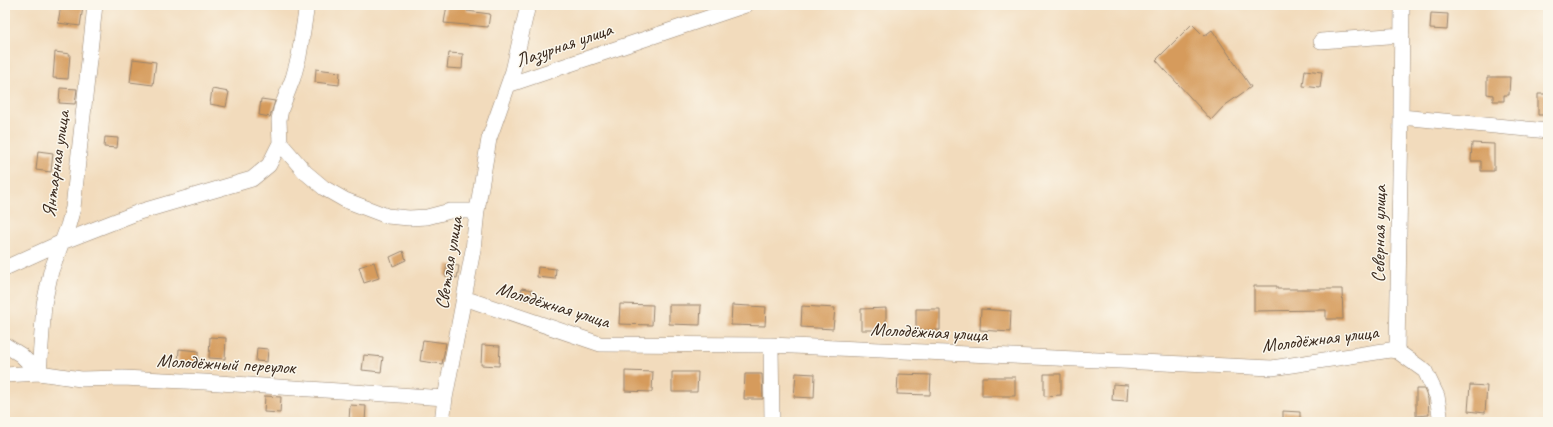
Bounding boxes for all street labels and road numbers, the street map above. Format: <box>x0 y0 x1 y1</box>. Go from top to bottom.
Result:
street label: Лазурная улица <box>512 17 617 73</box>
street label: Янтарная улица <box>37 107 76 219</box>
street label: Северная улица <box>1366 184 1392 283</box>
street label: Светлая улица <box>430 213 469 311</box>
street label: Молодёжная улица <box>493 276 614 334</box>
street label: Молодёжная улица <box>870 317 990 347</box>
street label: Молодёжная улица <box>1260 320 1381 358</box>
street label: Молодёжный переулок <box>156 348 298 380</box>

